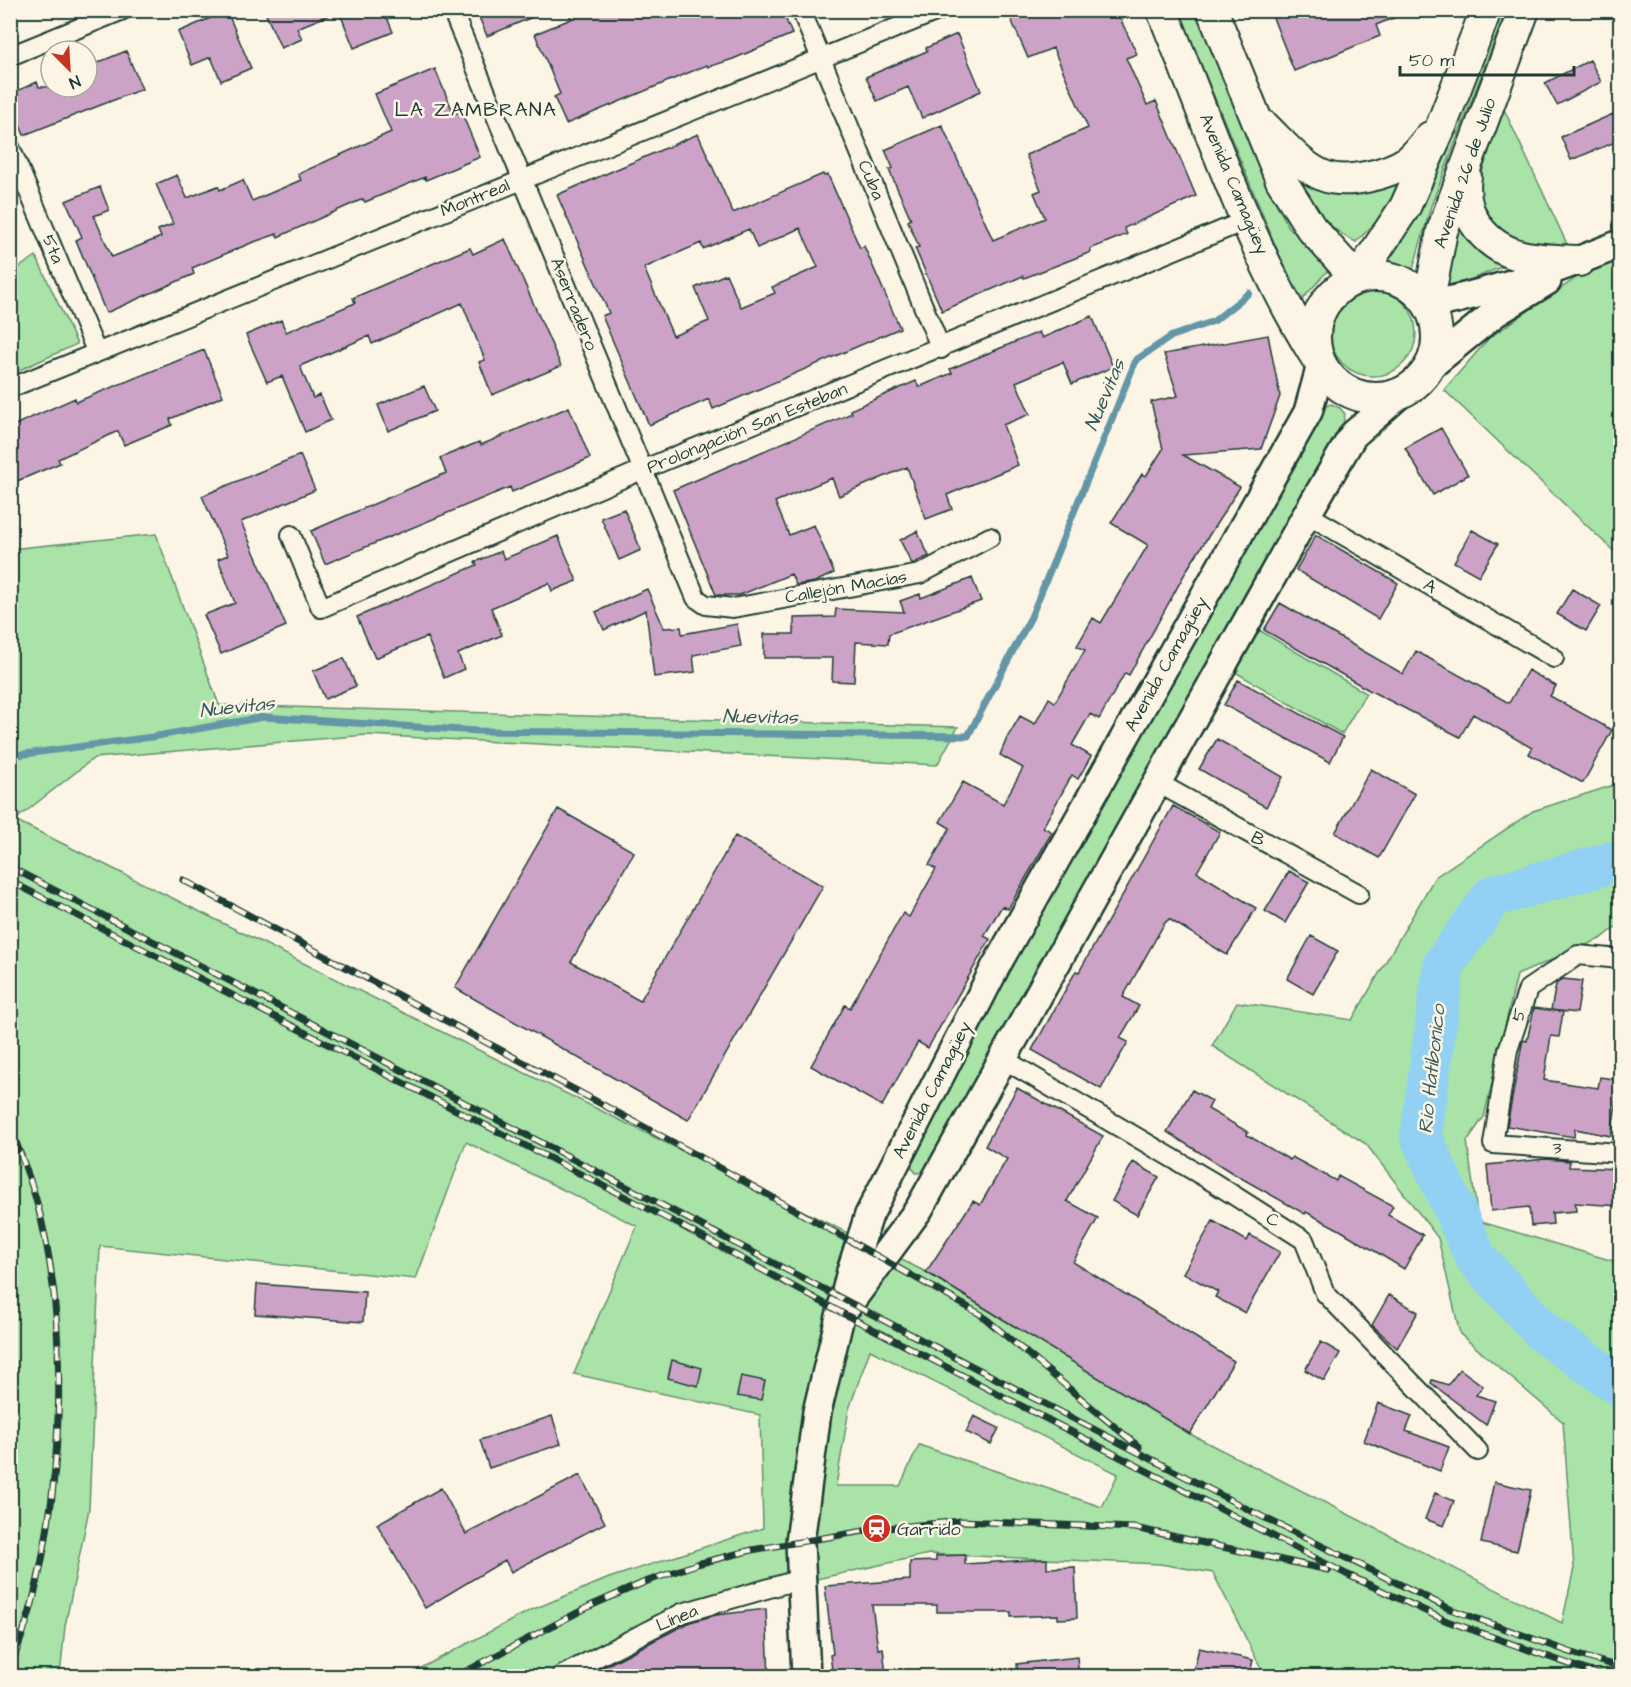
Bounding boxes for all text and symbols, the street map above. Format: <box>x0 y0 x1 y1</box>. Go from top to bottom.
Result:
north arrow <box>39 39 99 99</box>
scale bar <box>1400 39 1574 77</box>
text: 50 m <box>1409 48 1454 73</box>
text: N <box>66 70 84 94</box>
street label: Avenida 26 de Julio <box>1428 95 1502 251</box>
district label: LA ZAMBRANA <box>395 96 557 124</box>
street label: Avenida Camagüey <box>1192 110 1275 259</box>
street label: Cuba <box>851 156 891 204</box>
street label: Montreal <box>436 173 514 223</box>
street label: 5ta <box>36 231 70 267</box>
street label: Aserradero <box>544 254 604 354</box>
water label: Nuevitas <box>1077 354 1133 435</box>
street label: Prolongación San Esteban <box>643 376 851 481</box>
street label: Callejón Macías <box>783 564 909 610</box>
street label: A <box>1419 572 1442 600</box>
street label: Avenida Camagüey <box>1118 592 1214 737</box>
water label: Nuevitas <box>198 689 277 725</box>
water label: Nuevitas <box>722 702 799 732</box>
street label: B <box>1246 825 1270 853</box>
water label: Río Hatibonico <box>1411 1001 1453 1135</box>
street label: 5 <box>1505 1005 1533 1025</box>
street label: Avenida Camagüey <box>887 1017 978 1163</box>
street label: 3 <box>1552 1135 1562 1161</box>
street label: C <box>1261 1206 1285 1234</box>
station icon: Garrido <box>860 1513 892 1545</box>
place label: Garrido <box>897 1517 961 1542</box>
street label: Línea <box>652 1598 702 1638</box>

